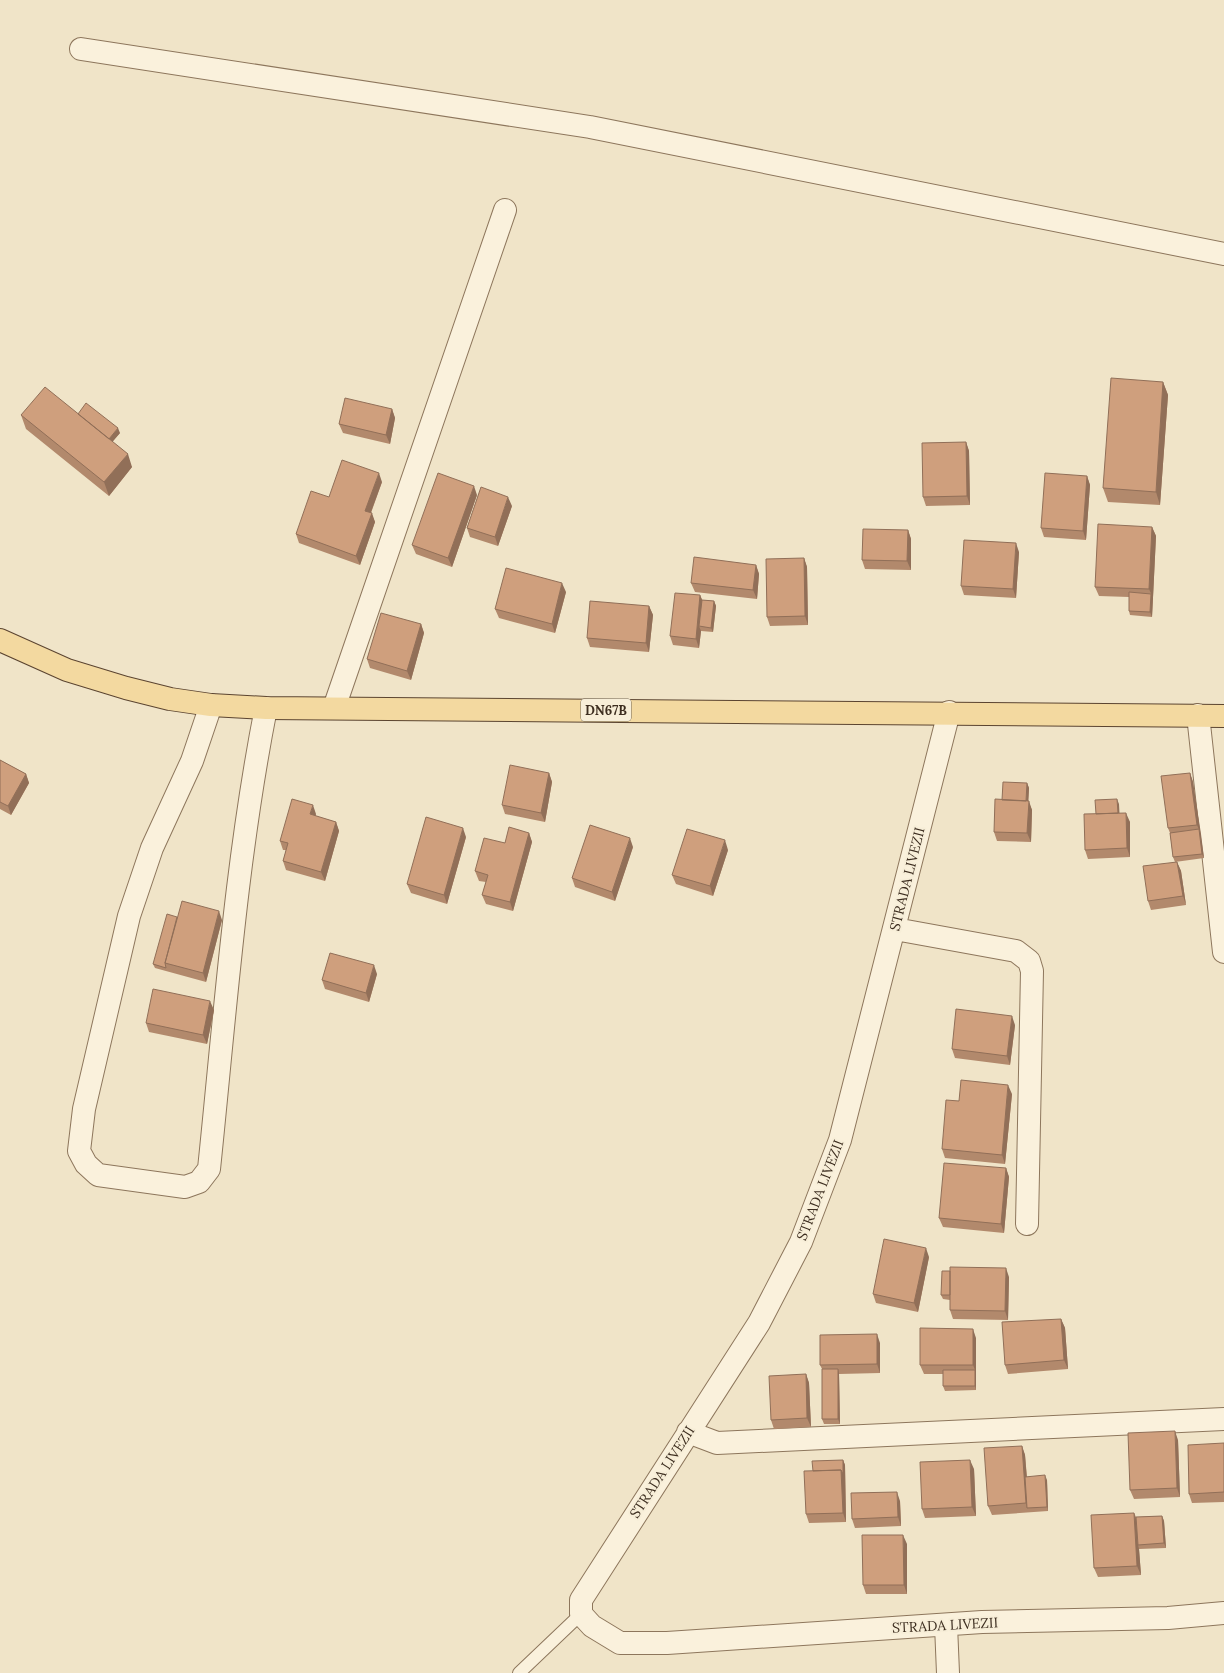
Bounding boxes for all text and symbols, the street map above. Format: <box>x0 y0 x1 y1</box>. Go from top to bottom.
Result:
road number: DN67B <box>581 699 631 721</box>
street label: STRADA LIVEZII <box>885 825 929 933</box>
street label: STRADA LIVEZII <box>793 1137 847 1243</box>
street label: STRADA LIVEZII <box>625 1423 699 1521</box>
street label: STRADA LIVEZII <box>891 1613 999 1637</box>

